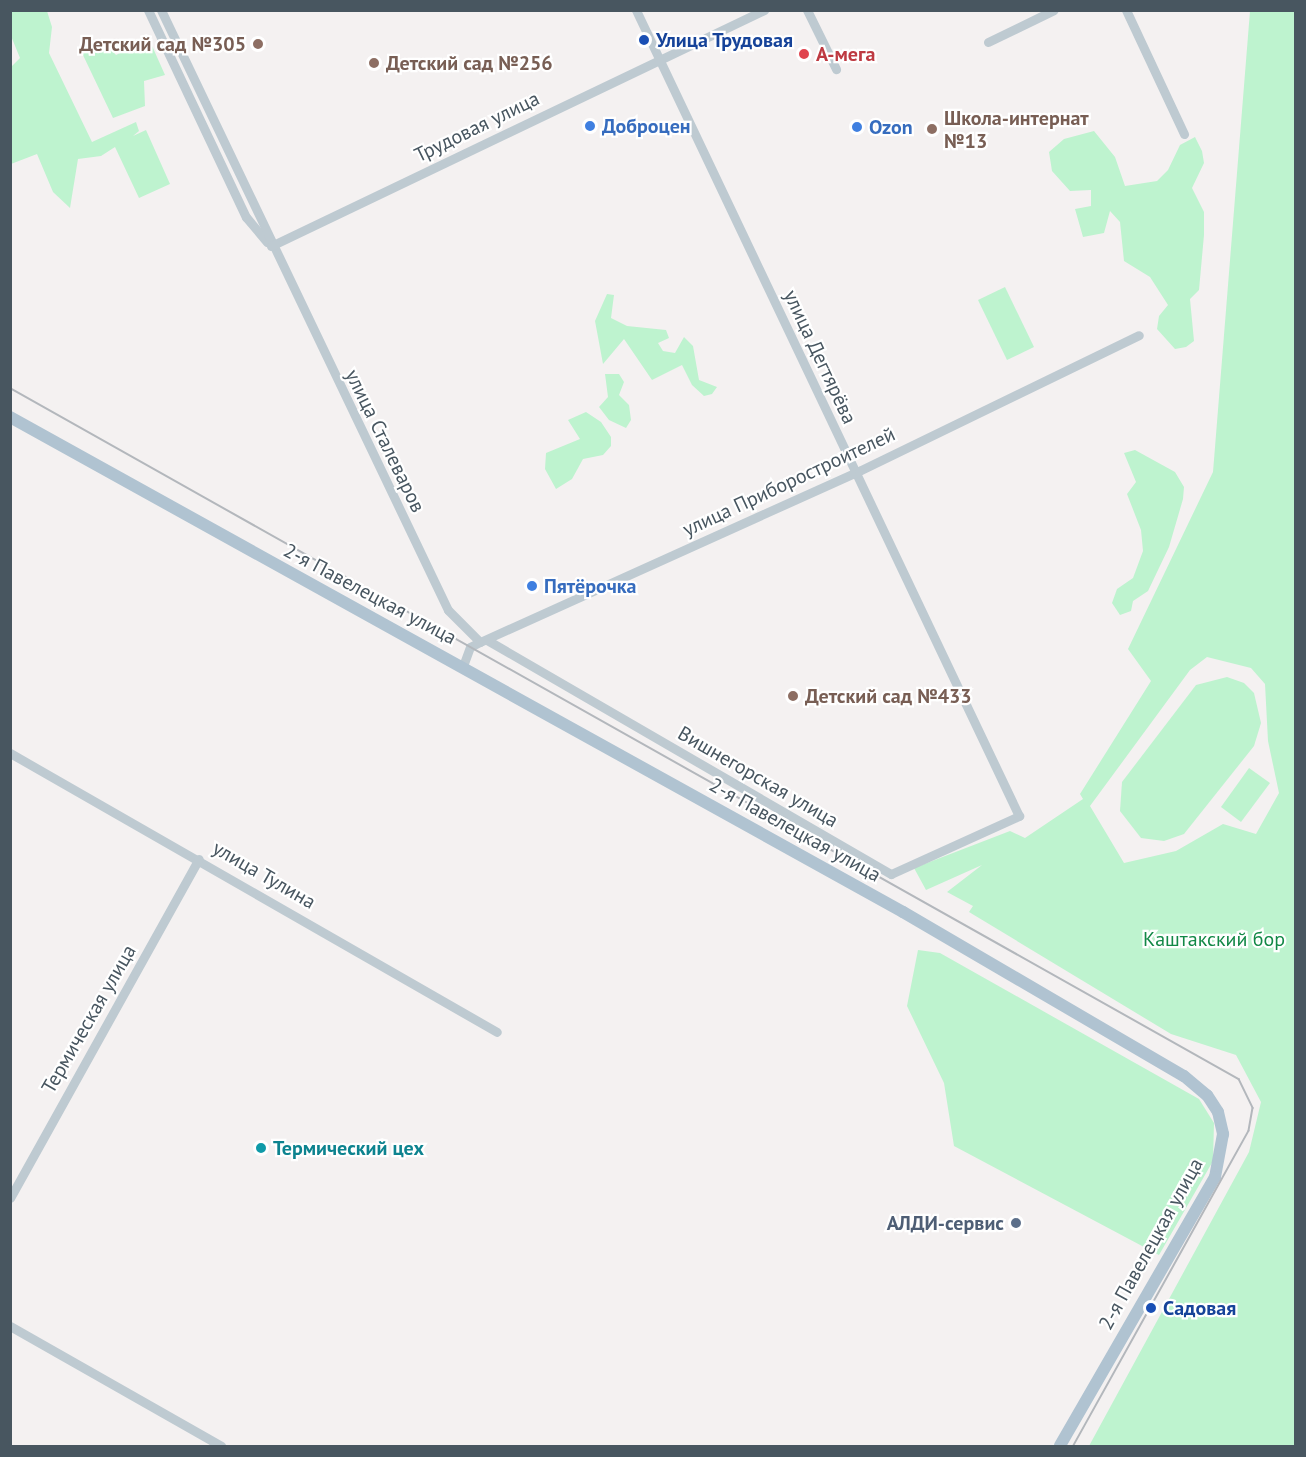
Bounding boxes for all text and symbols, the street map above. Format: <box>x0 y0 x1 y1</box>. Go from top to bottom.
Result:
place label: Улица Трудовая <box>656 28 794 52</box>
place label: Детский сад №305 <box>79 32 246 56</box>
marker: Улица Трудовая <box>637 33 651 47</box>
marker: Детский сад №305 <box>251 37 265 51</box>
place label: А-мега <box>816 42 875 66</box>
marker: А-мега <box>797 47 811 61</box>
place label: Детский сад №256 <box>386 51 553 75</box>
marker: Детский сад №256 <box>367 56 381 70</box>
street label: Трудовая улица <box>411 86 543 168</box>
place label: Школа-интернат №13 <box>944 106 1089 153</box>
place label: Доброцен <box>602 114 691 138</box>
place label: Ozon <box>869 115 913 139</box>
marker: Доброцен <box>583 119 597 133</box>
marker: Ozon <box>850 120 864 134</box>
marker: Школа-интернат №13 <box>925 122 939 136</box>
street label: улица Дегтярёва <box>778 286 862 428</box>
street label: улица Сталеваров <box>340 366 430 516</box>
street label: улица Приборостроителей <box>679 422 899 542</box>
street label: 2-я Павелецкая улица <box>280 538 460 650</box>
place label: Пятёрочка <box>544 574 637 598</box>
marker: Пятёрочка <box>525 579 539 593</box>
place label: Детский сад №433 <box>805 684 972 708</box>
marker: Детский сад №433 <box>786 689 800 703</box>
street label: Вишнегорская улица <box>674 721 842 833</box>
street label: 2-я Павелецкая улица <box>705 773 885 887</box>
street label: улица Тулина <box>208 836 320 914</box>
park label: Каштакский бор <box>1143 927 1285 951</box>
street label: Термическая улица <box>37 941 141 1097</box>
place label: Термический цех <box>273 1136 424 1160</box>
marker: Термический цех <box>254 1141 268 1155</box>
street label: 2-я Павелецкая улица <box>1094 1154 1208 1334</box>
place label: АЛДИ-сервис <box>887 1211 1004 1235</box>
marker: АЛДИ-сервис <box>1009 1216 1023 1230</box>
place label: Садовая <box>1163 1296 1236 1320</box>
marker: Садовая <box>1144 1301 1158 1315</box>

